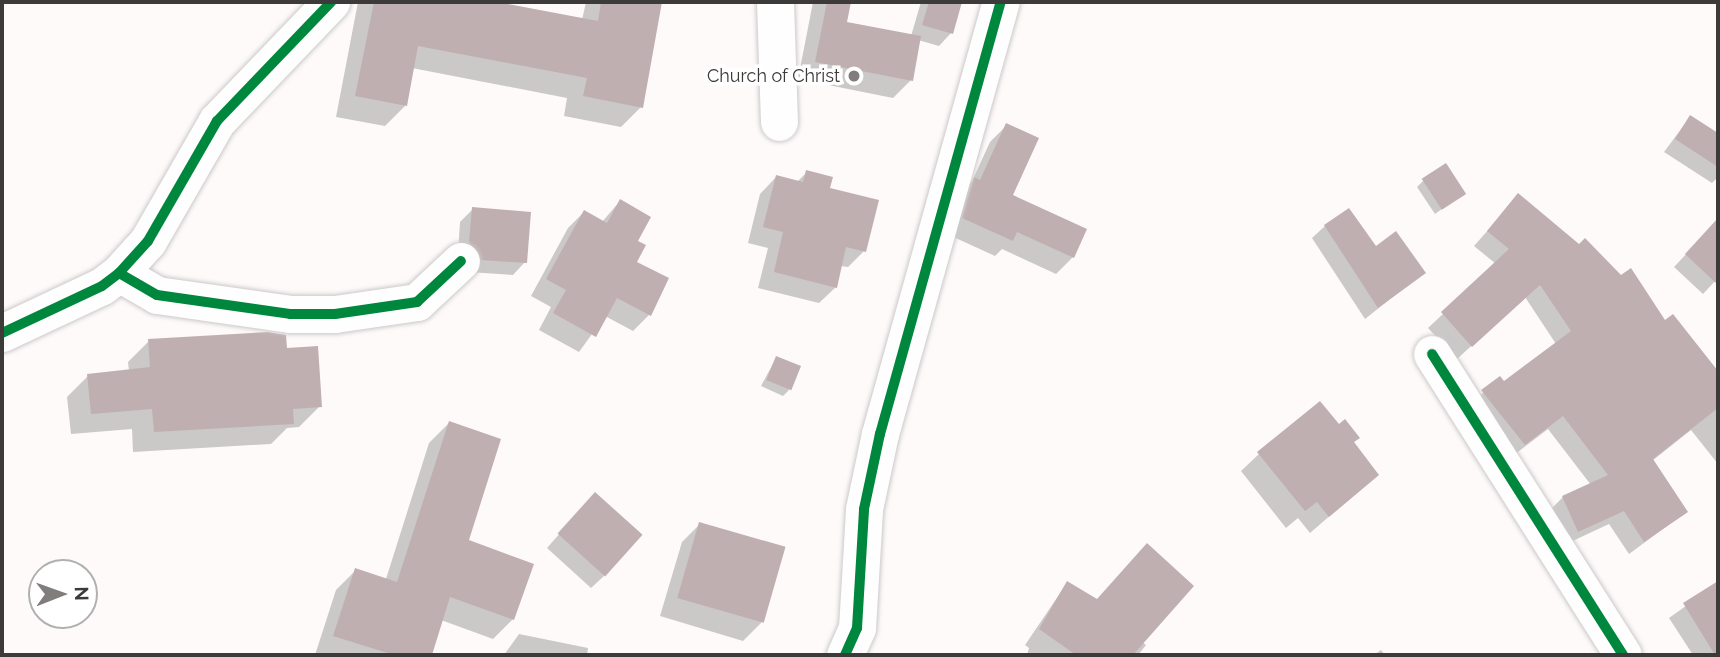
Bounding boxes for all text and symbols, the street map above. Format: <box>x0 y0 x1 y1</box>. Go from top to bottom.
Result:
place label: Church of Christ <box>707 65 840 87</box>
marker: Church of Christ <box>846 68 862 84</box>
north arrow <box>28 559 98 629</box>
text: N <box>71 586 93 601</box>

